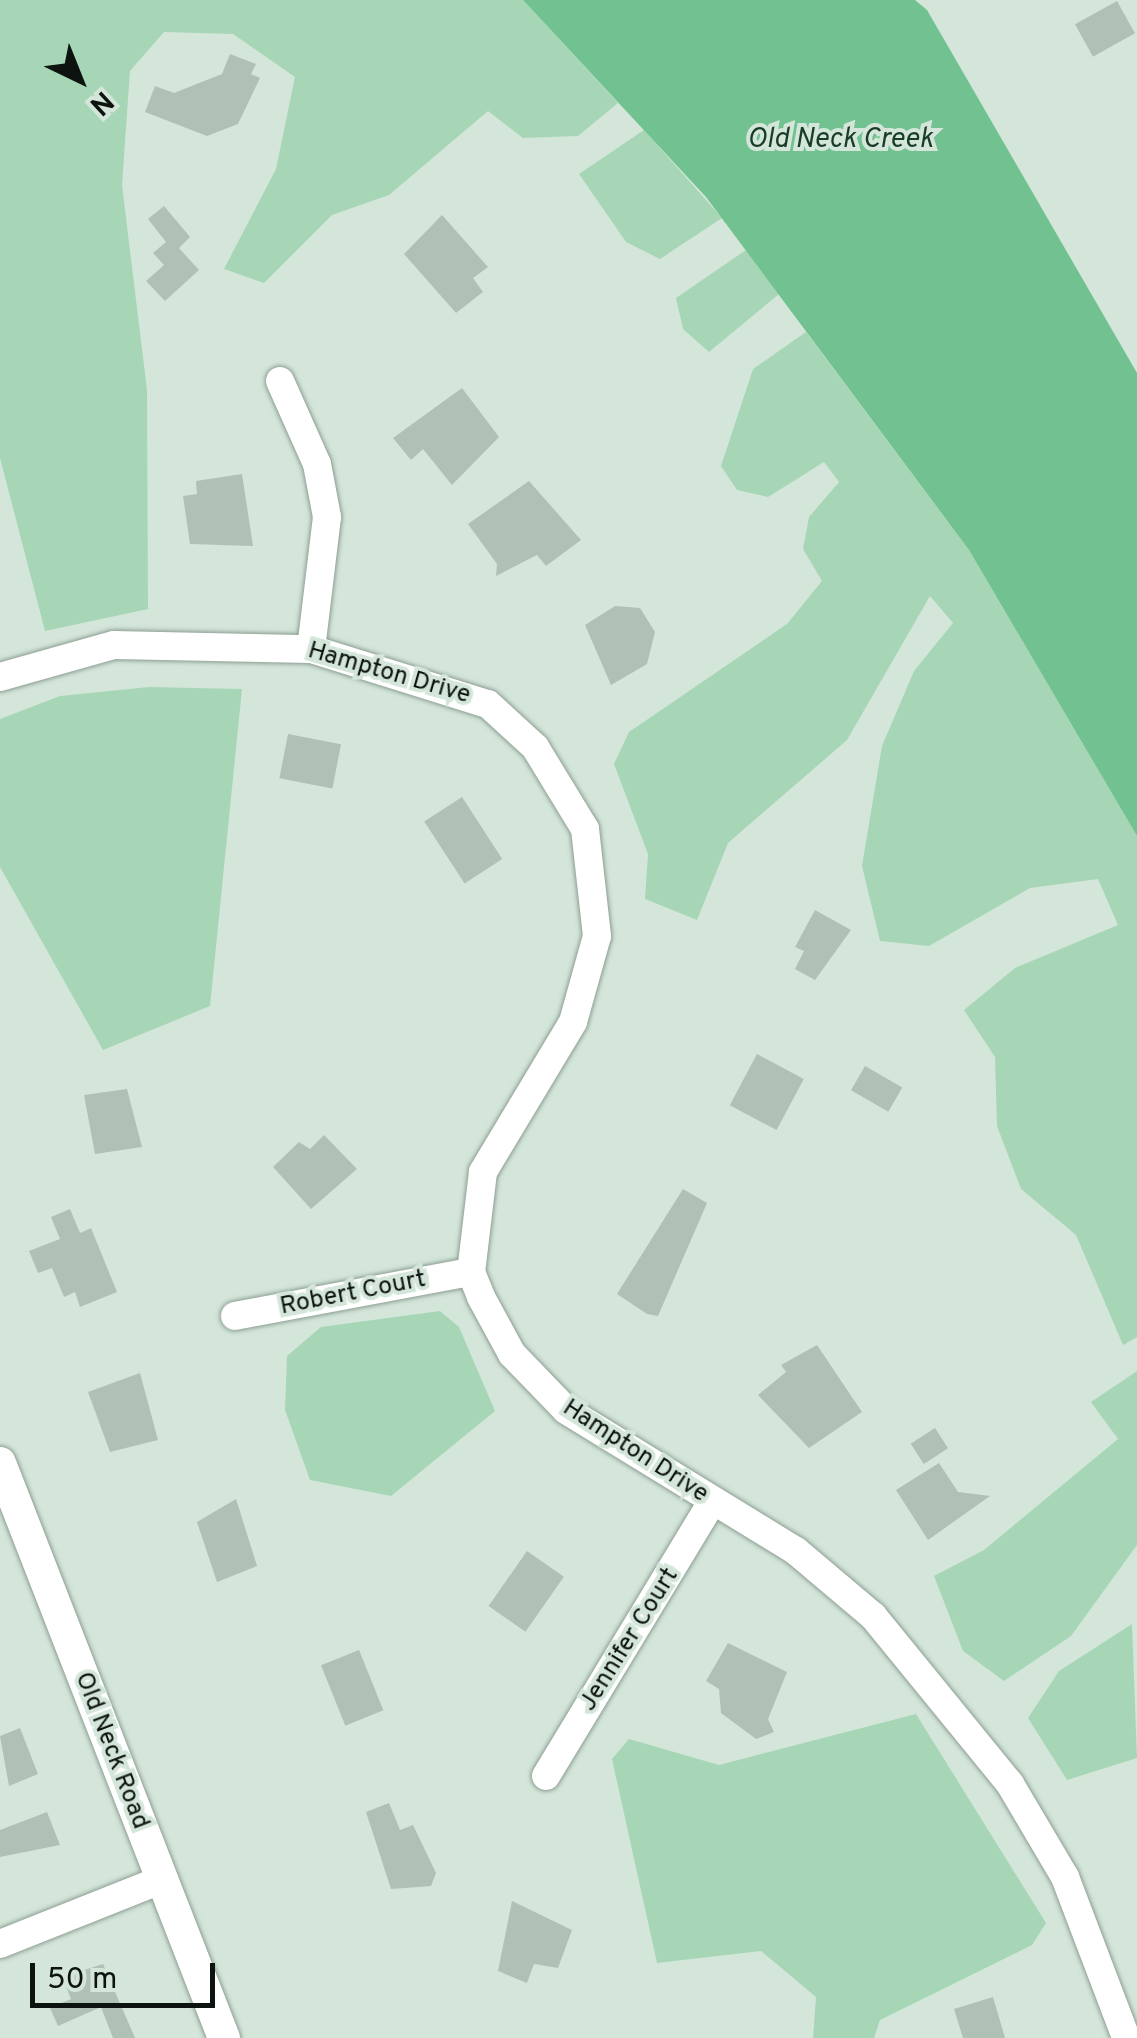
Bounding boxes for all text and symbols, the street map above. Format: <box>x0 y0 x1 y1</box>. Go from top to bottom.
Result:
north arrow <box>30 30 130 130</box>
text: N <box>81 82 120 122</box>
water label: Old Neck Creek <box>747 123 933 157</box>
street label: Hampton Drive <box>304 636 474 712</box>
street label: Robert Court <box>278 1265 428 1323</box>
street label: Hampton Drive <box>556 1394 714 1510</box>
street label: Jennifer Court <box>574 1563 686 1717</box>
street label: Old Neck Road <box>67 1668 155 1834</box>
scale bar <box>35 1943 220 2005</box>
text: 50 m <box>47 1962 117 1999</box>

